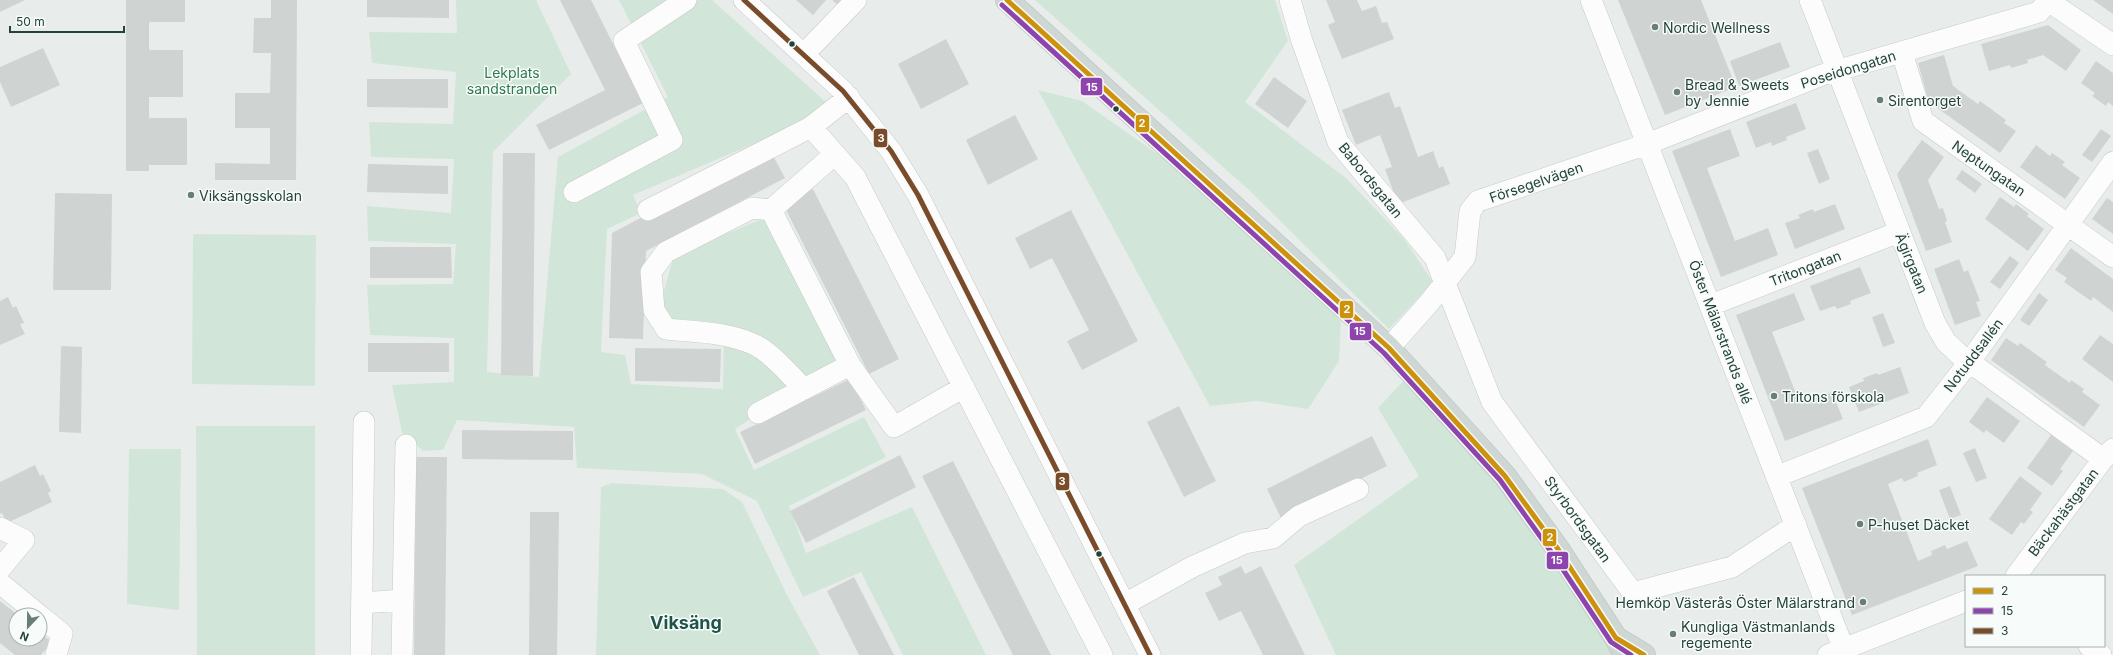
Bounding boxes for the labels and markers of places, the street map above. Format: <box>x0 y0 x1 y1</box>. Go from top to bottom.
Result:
place label: Nordic Wellness <box>1663 19 1770 36</box>
marker: Nordic Wellness <box>1650 22 1660 32</box>
unlabelled marker <box>787 39 797 49</box>
place label: Bread & Sweets by Jennie <box>1685 76 1789 109</box>
marker: Bread & Sweets by Jennie <box>1672 87 1682 97</box>
place label: Sirentorget <box>1888 92 1961 109</box>
marker: Sirentorget <box>1875 95 1885 105</box>
unlabelled marker <box>1111 104 1121 114</box>
place label: Viksängsskolan <box>199 187 302 204</box>
marker: Viksängsskolan <box>186 190 196 200</box>
place label: Tritons förskola <box>1782 388 1884 405</box>
marker: Tritons förskola <box>1769 391 1779 401</box>
place label: P-huset Däcket <box>1868 516 1970 533</box>
marker: P-huset Däcket <box>1855 519 1865 529</box>
unlabelled marker <box>1094 549 1104 559</box>
place label: Hemköp Västerås Öster Mälarstrand <box>1616 594 1855 611</box>
marker: Hemköp Västerås Öster Mälarstrand <box>1858 597 1868 607</box>
place label: Kungliga Västmanlands regemente <box>1681 618 1835 651</box>
marker: Kungliga Västmanlands regemente <box>1668 629 1678 639</box>

